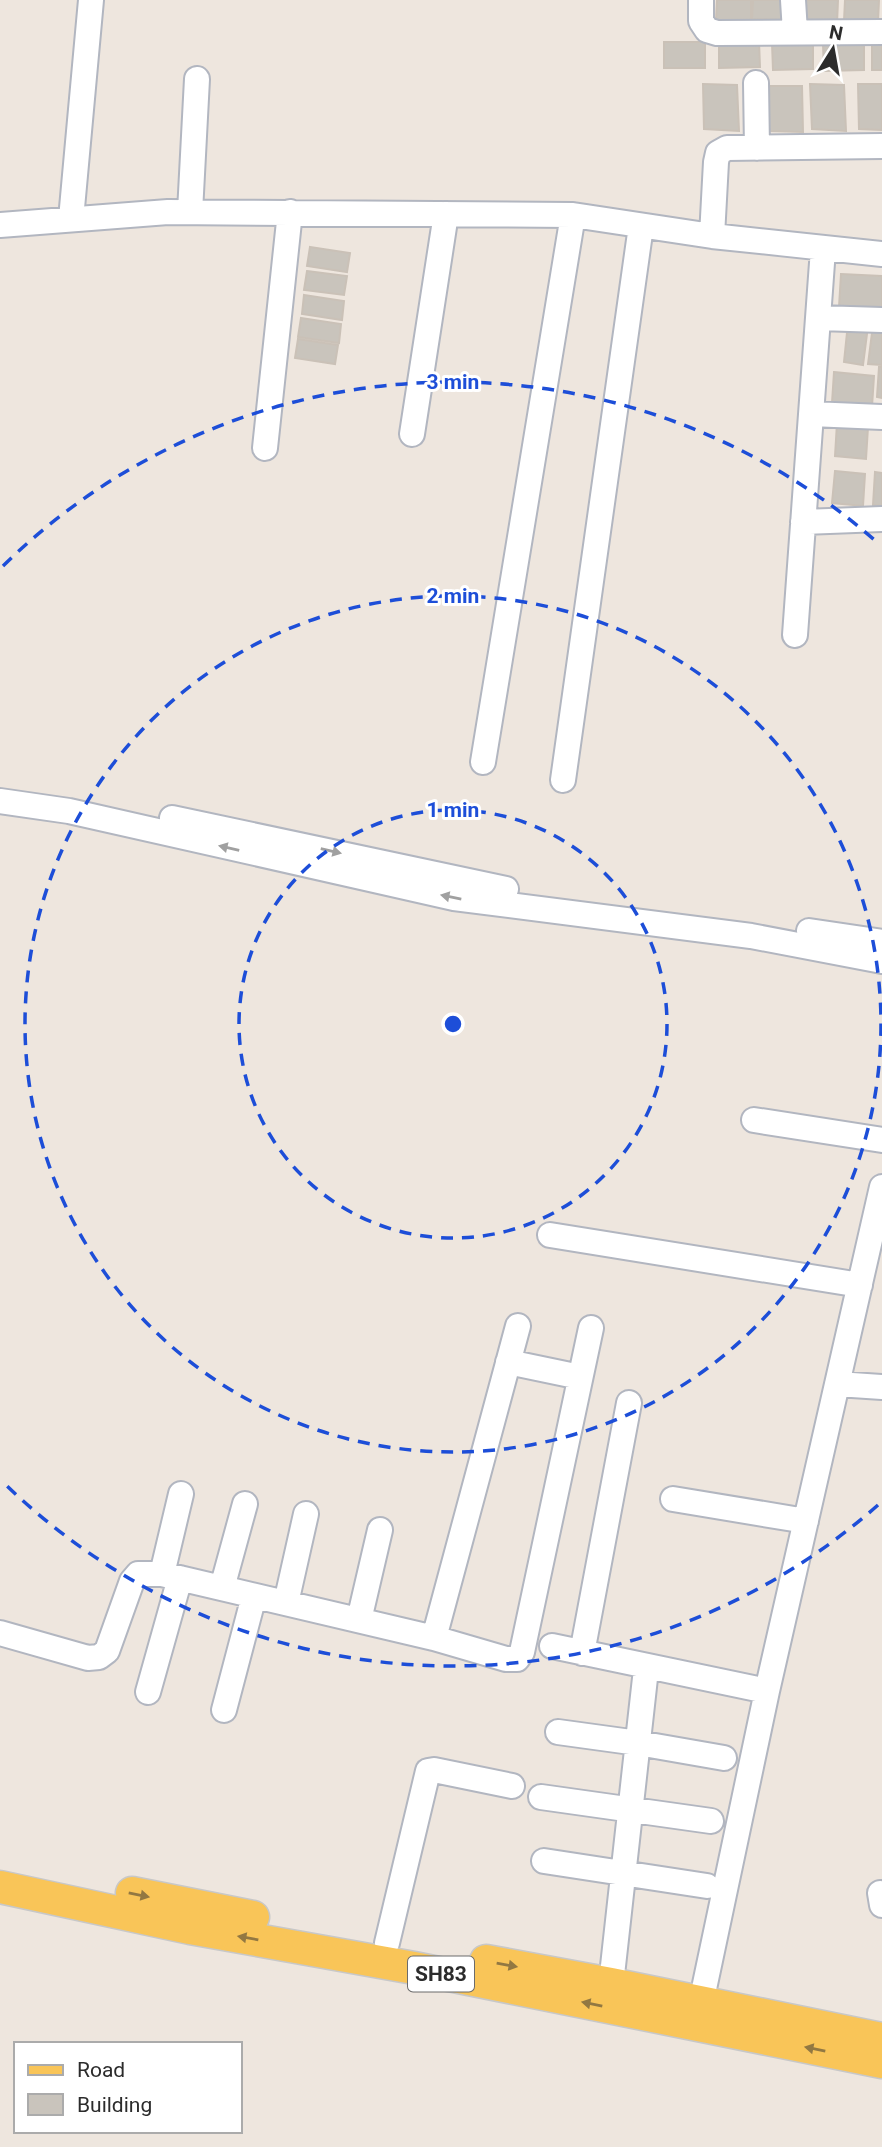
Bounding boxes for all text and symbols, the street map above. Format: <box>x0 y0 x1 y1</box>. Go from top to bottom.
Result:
north arrow <box>798 14 868 84</box>
text: N <box>827 20 845 45</box>
text: 3 min <box>427 370 479 394</box>
text: 2 min <box>427 584 479 608</box>
text: 1 min <box>427 798 479 822</box>
one-way arrow <box>218 842 240 853</box>
one-way arrow <box>320 846 342 857</box>
one-way arrow <box>440 891 462 902</box>
centre of rings <box>441 1012 465 1036</box>
one-way arrow <box>128 1890 150 1901</box>
one-way arrow <box>237 1932 259 1943</box>
road number: SH83 <box>408 1956 474 1992</box>
one-way arrow <box>496 1960 518 1971</box>
one-way arrow <box>581 1999 603 2010</box>
legend <box>14 2042 242 2133</box>
one-way arrow <box>804 2043 826 2054</box>
text: Road <box>77 2058 125 2082</box>
text: Building <box>77 2093 152 2117</box>

